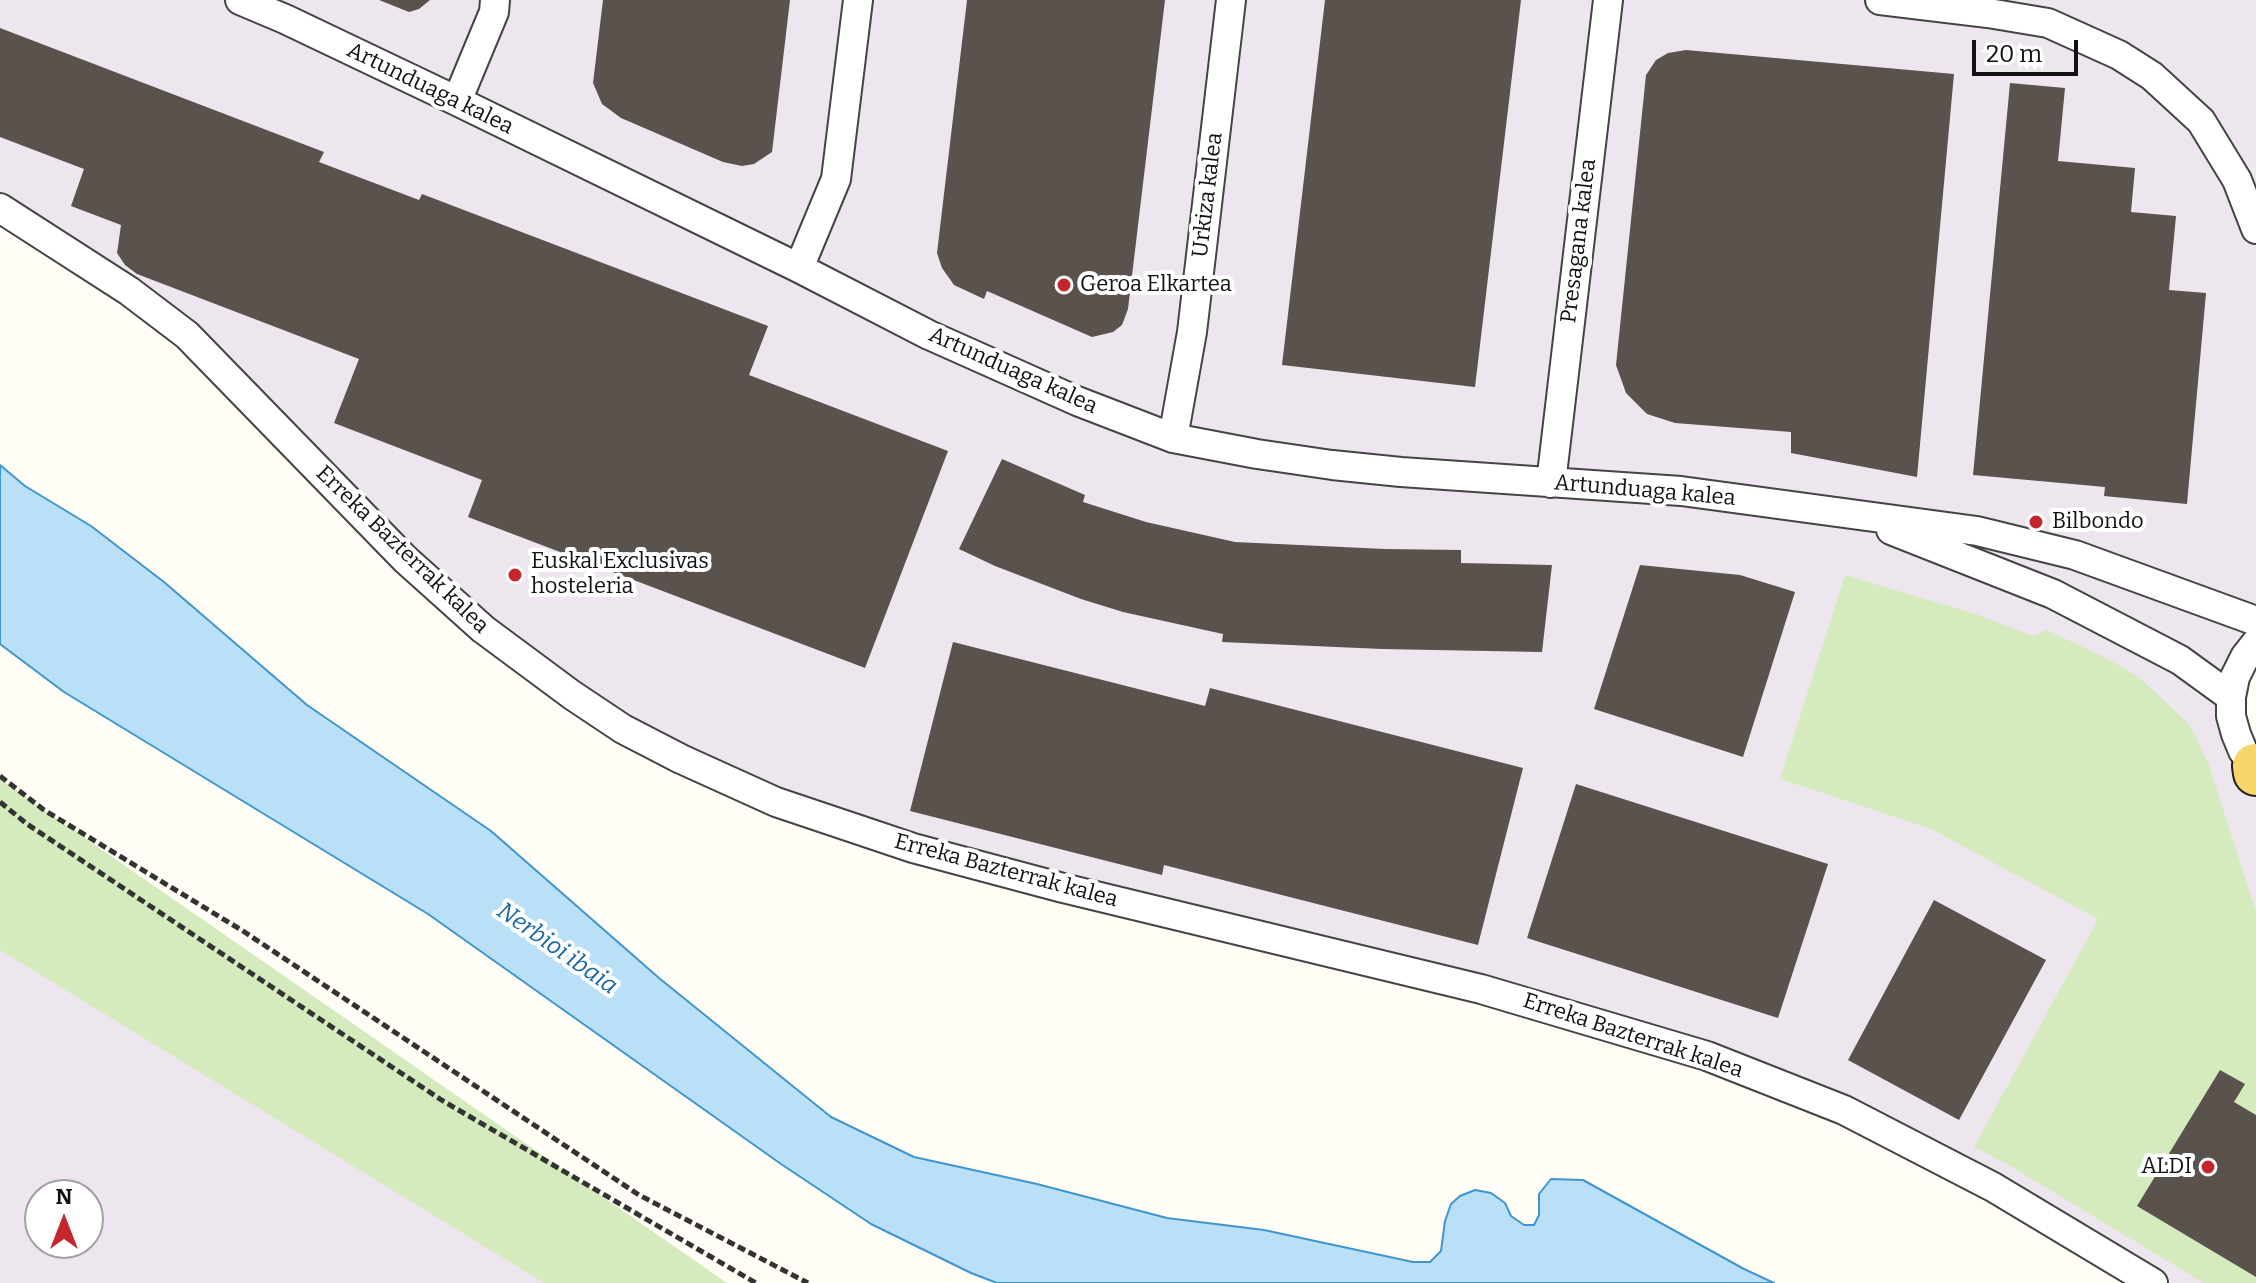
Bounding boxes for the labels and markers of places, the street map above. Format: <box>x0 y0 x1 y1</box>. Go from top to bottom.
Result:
place label: Geroa Elkartea <box>1080 272 1232 298</box>
marker: Geroa Elkartea <box>1055 276 1073 294</box>
place label: Bilbondo <box>2052 509 2144 535</box>
marker: Bilbondo <box>2027 513 2045 531</box>
place label: Euskal Exclusivas hosteleria <box>531 549 709 600</box>
marker: Euskal Exclusivas hosteleria <box>506 566 524 584</box>
place label: ALDI <box>2141 1154 2192 1180</box>
marker: ALDI <box>2199 1158 2217 1176</box>

